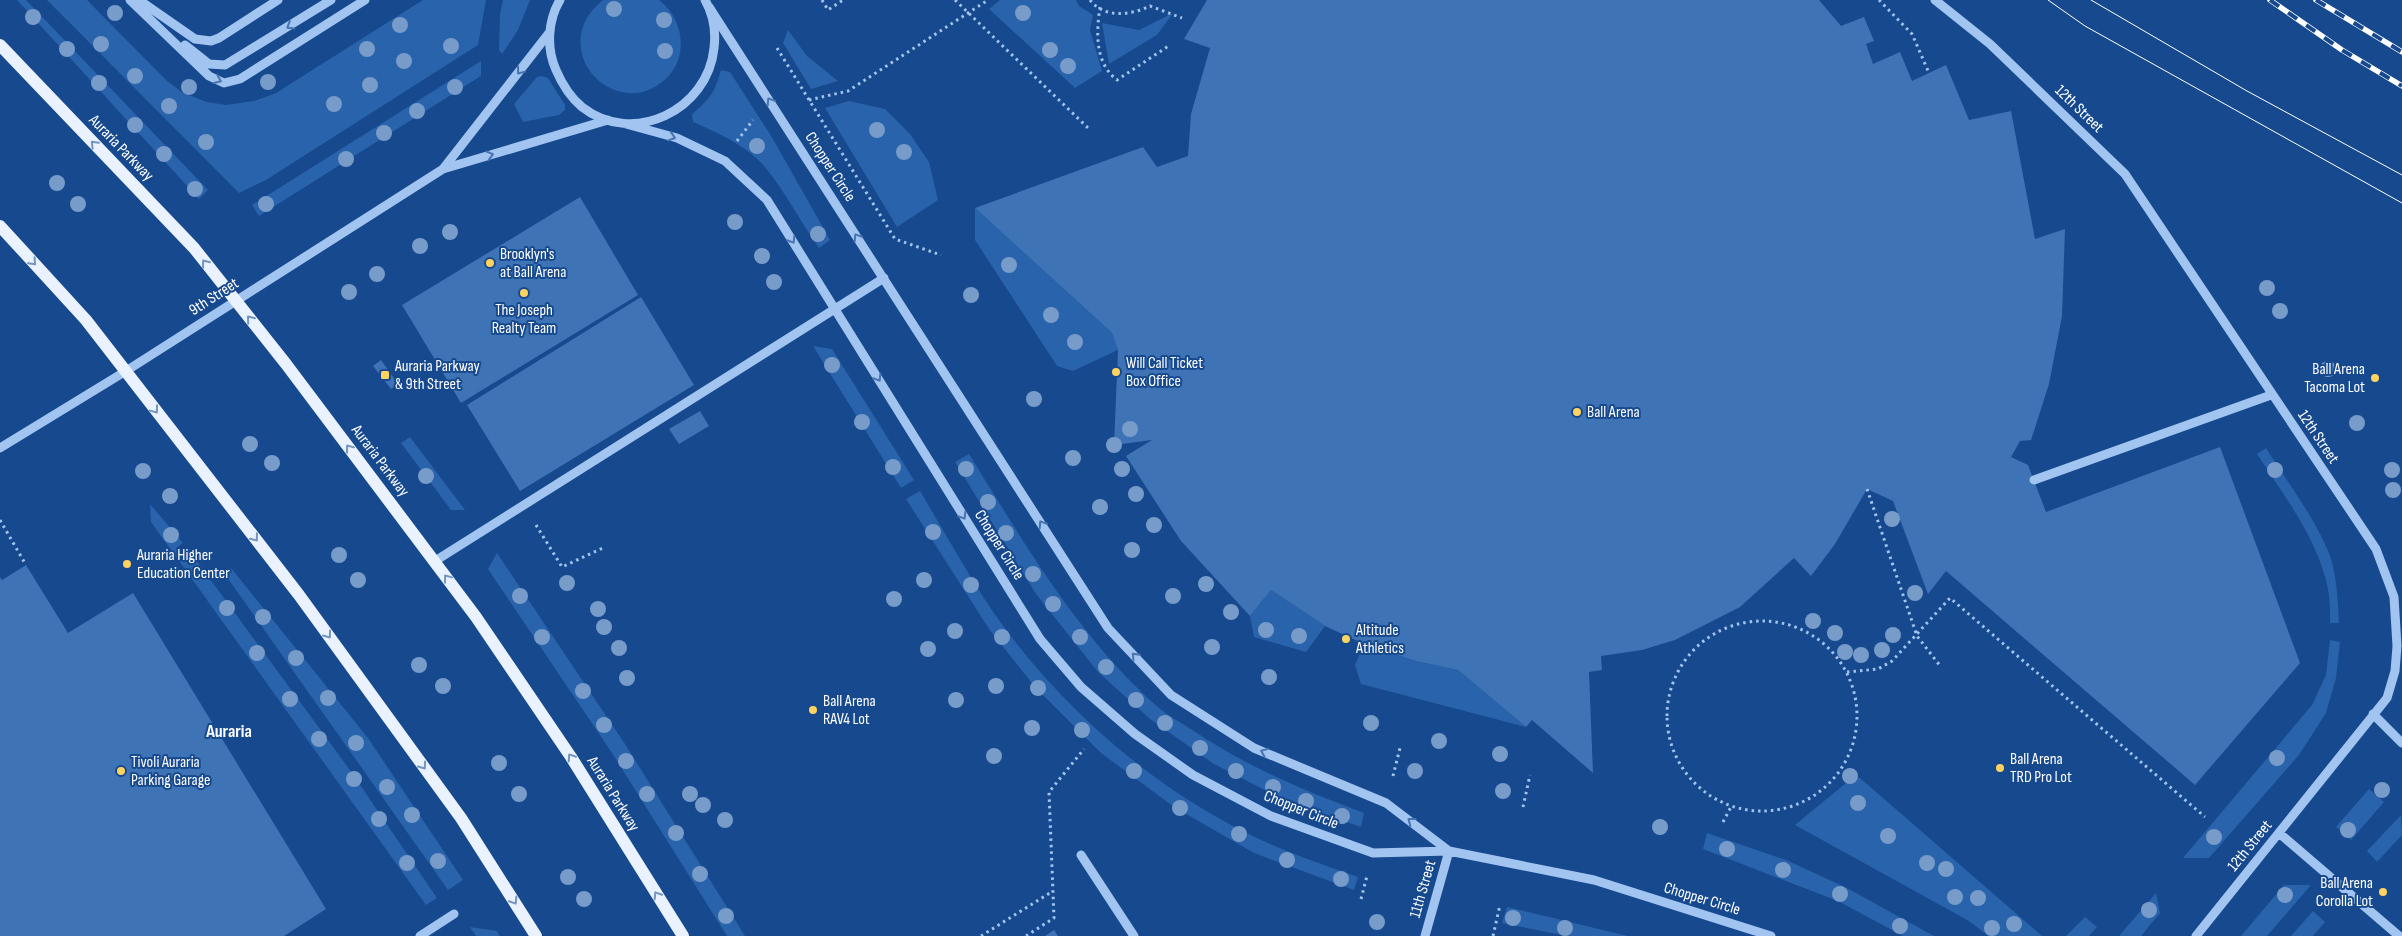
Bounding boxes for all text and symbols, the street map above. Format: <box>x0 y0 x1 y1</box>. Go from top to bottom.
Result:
one-way arrow <box>286 20 296 29</box>
one-way arrow <box>517 65 525 74</box>
one-way arrow <box>212 73 221 83</box>
street label: 12th Street <box>2051 81 2107 137</box>
one-way arrow <box>766 97 776 106</box>
street label: Auraria Parkway <box>84 110 157 185</box>
street label: Chopper Circle <box>801 129 859 205</box>
one-way arrow <box>668 131 676 141</box>
one-way arrow <box>91 141 100 150</box>
one-way arrow <box>485 150 494 160</box>
one-way arrow <box>854 234 864 243</box>
one-way arrow <box>785 235 795 244</box>
place label: Brooklyn's at Ball Arena <box>500 245 566 282</box>
one-way arrow <box>27 257 36 266</box>
marker: Brooklyn's at Ball Arena <box>484 257 496 269</box>
one-way arrow <box>203 260 211 269</box>
street label: 9th Street <box>186 274 242 320</box>
marker: The Joseph Realty Team <box>518 287 530 299</box>
place label: The Joseph Realty Team <box>492 301 556 338</box>
one-way arrow <box>248 316 256 325</box>
place label: Will Call Ticket Box Office <box>1126 354 1203 391</box>
place label: Auraria Parkway & 9th Street <box>394 357 480 394</box>
place label: Ball Arena Tacoma Lot <box>2304 360 2365 397</box>
marker: Will Call Ticket Box Office <box>1110 366 1122 378</box>
marker: Auraria Parkway & 9th Street <box>379 369 391 381</box>
marker: Ball Arena Tacoma Lot <box>2369 372 2381 384</box>
one-way arrow <box>871 373 881 382</box>
place label: Ball Arena <box>1587 403 1640 422</box>
one-way arrow <box>149 404 158 414</box>
marker: Ball Arena <box>1571 406 1583 418</box>
street label: 12th Street <box>2293 407 2343 467</box>
street label: Auraria Parkway <box>346 421 413 501</box>
one-way arrow <box>347 445 355 454</box>
street label: Chopper Circle <box>970 506 1028 584</box>
one-way arrow <box>957 511 967 520</box>
one-way arrow <box>1038 520 1048 529</box>
one-way arrow <box>249 532 258 542</box>
place label: Auraria Higher Education Center <box>136 546 230 583</box>
marker: Auraria Higher Education Center <box>121 558 133 570</box>
one-way arrow <box>444 574 453 584</box>
place label: Altitude Athletics <box>1355 621 1404 658</box>
one-way arrow <box>322 629 331 638</box>
marker: Altitude Athletics <box>1340 633 1352 645</box>
one-way arrow <box>1132 653 1141 662</box>
place label: Ball Arena RAV4 Lot <box>823 692 876 729</box>
marker: Ball Arena RAV4 Lot <box>807 704 819 716</box>
district label: Auraria <box>205 721 252 742</box>
one-way arrow <box>1261 748 1269 758</box>
place label: Ball Arena TRD Pro Lot <box>2010 750 2072 787</box>
street label: Auraria Parkway <box>582 752 644 835</box>
place label: Tivoli Auraria Parking Garage <box>131 753 210 790</box>
one-way arrow <box>567 754 577 763</box>
one-way arrow <box>417 760 426 770</box>
marker: Ball Arena TRD Pro Lot <box>1994 762 2006 774</box>
marker: Tivoli Auraria Parking Garage <box>115 765 127 777</box>
street label: Chopper Circle <box>1261 786 1341 834</box>
street label: 12th Street <box>2224 816 2276 875</box>
one-way arrow <box>1408 819 1417 827</box>
street label: 11th Street <box>1406 858 1440 920</box>
place label: Ball Arena Corolla Lot <box>2316 874 2373 911</box>
street label: Chopper Circle <box>1661 878 1743 920</box>
marker: Ball Arena Corolla Lot <box>2377 886 2389 898</box>
one-way arrow <box>654 891 664 900</box>
one-way arrow <box>507 896 517 905</box>

